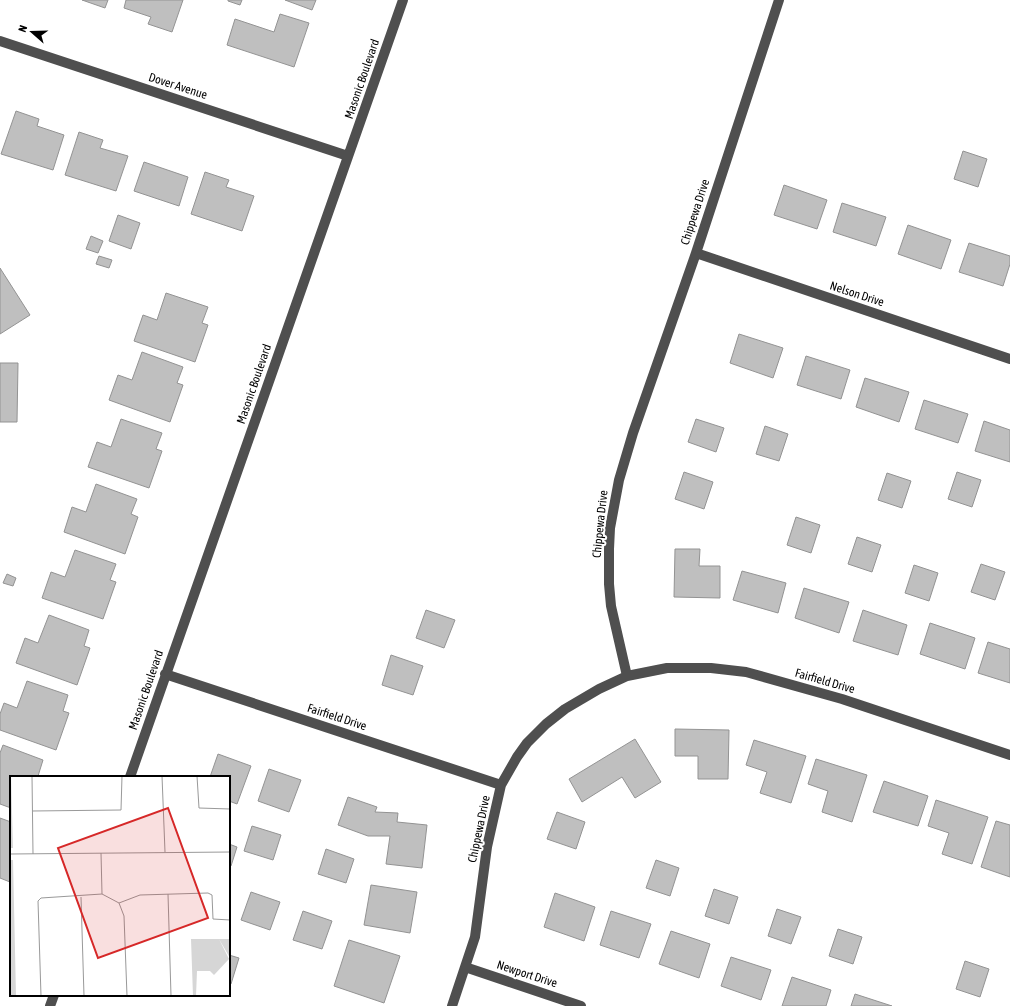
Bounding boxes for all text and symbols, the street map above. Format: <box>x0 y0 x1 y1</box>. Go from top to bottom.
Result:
north arrow <box>12 12 52 52</box>
text: N <box>16 23 29 34</box>
street label: Masonic Boulevard <box>342 37 382 121</box>
street label: Dover Avenue <box>147 70 209 102</box>
street label: Chippewa Drive <box>678 177 712 247</box>
street label: Nelson Drive <box>828 279 886 309</box>
street label: Masonic Boulevard <box>234 342 274 426</box>
street label: Chippewa Drive <box>589 489 611 559</box>
street label: Masonic Boulevard <box>126 648 166 732</box>
street label: Fairfield Drive <box>793 666 857 696</box>
street label: Fairfield Drive <box>306 701 368 733</box>
inset map <box>10 776 230 996</box>
street label: Chippewa Drive <box>465 794 493 864</box>
street label: Newport Drive <box>495 958 559 990</box>

